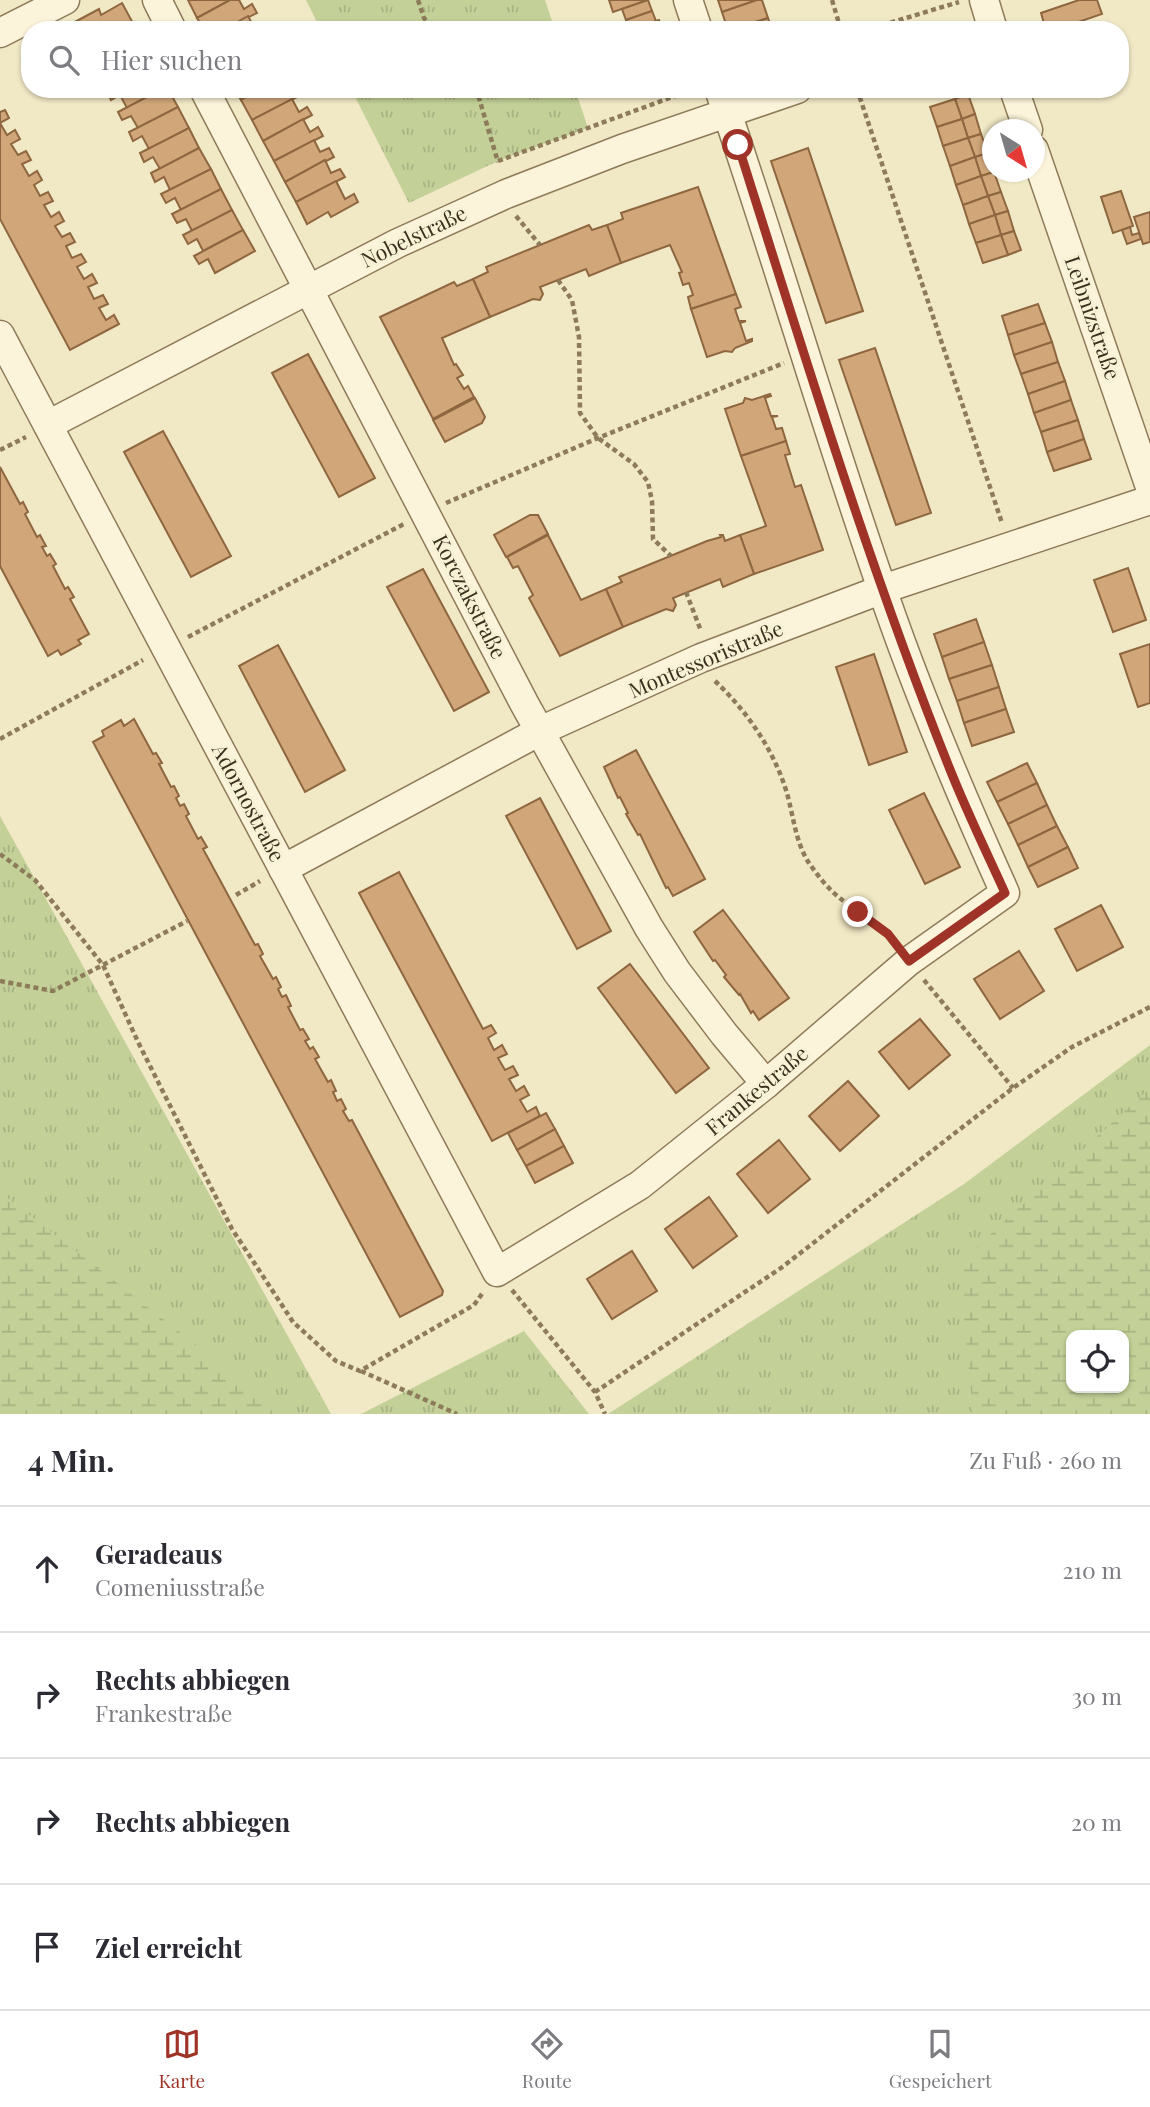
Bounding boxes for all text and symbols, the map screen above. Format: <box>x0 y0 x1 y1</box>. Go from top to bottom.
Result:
search box <box>21 21 1129 98</box>
icon: search <box>45 41 83 79</box>
text: Hier suchen <box>101 42 242 77</box>
north arrow <box>982 119 1045 182</box>
route start <box>722 129 753 160</box>
street label: Nobelstraße <box>356 198 470 273</box>
street label: Leibnizstraße <box>1060 252 1128 383</box>
street label: Korczakstraße <box>427 529 514 663</box>
street label: Montessoristraße <box>624 613 787 703</box>
street label: Adornostraße <box>206 737 293 866</box>
route end <box>842 896 873 927</box>
street label: Frankestraße <box>699 1038 813 1140</box>
map controls <box>1066 1330 1129 1393</box>
button: locate <box>1066 1330 1129 1393</box>
text: 4 Min. <box>28 1440 114 1480</box>
text: Zu Fuß · 260 m <box>969 1444 1122 1475</box>
text: Geradeaus <box>95 1536 223 1571</box>
icon: ahead <box>28 1550 66 1588</box>
text: 210 m <box>1063 1554 1122 1585</box>
text: Comeniusstraße <box>95 1571 265 1602</box>
text: Rechts abbiegen <box>95 1662 290 1697</box>
icon: right <box>28 1676 66 1714</box>
text: 30 m <box>1072 1680 1122 1711</box>
text: Frankestraße <box>95 1697 232 1728</box>
icon: right <box>28 1802 66 1840</box>
text: Rechts abbiegen <box>95 1804 290 1839</box>
text: 20 m <box>1071 1806 1122 1837</box>
icon: arrive <box>28 1928 66 1966</box>
text: Ziel erreicht <box>95 1930 242 1965</box>
tab: Karte <box>158 2025 205 2093</box>
tab: Route <box>522 2025 572 2093</box>
tab: Gespeichert <box>889 2025 992 2093</box>

